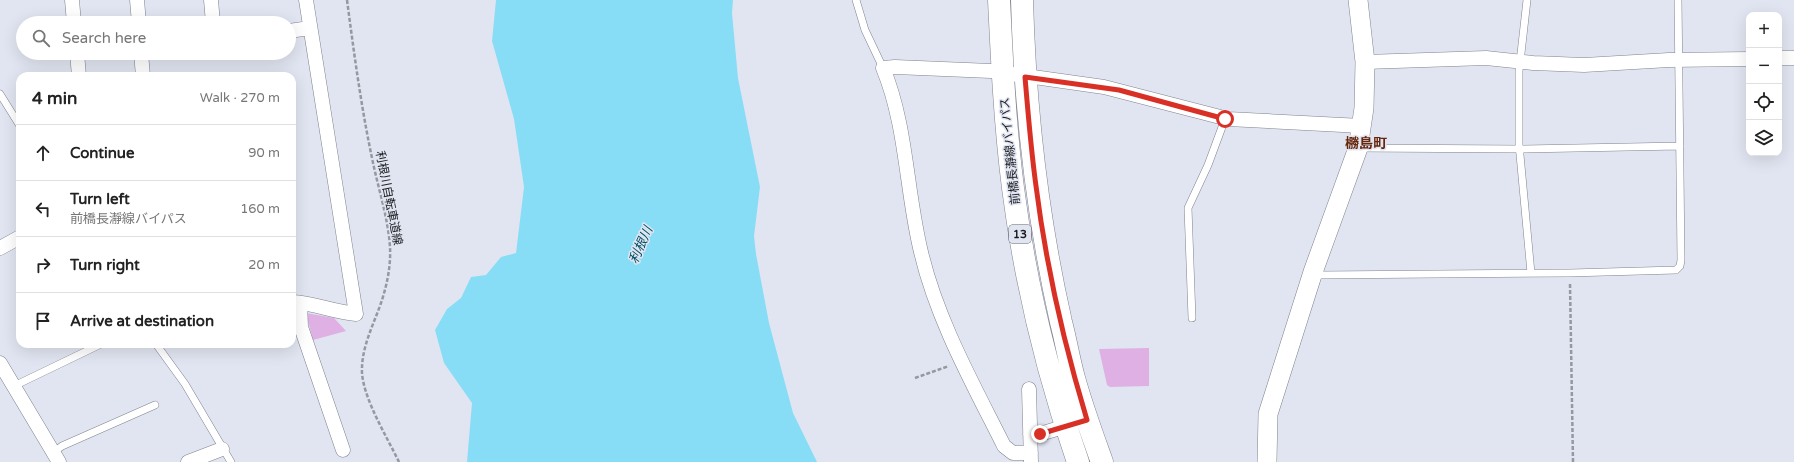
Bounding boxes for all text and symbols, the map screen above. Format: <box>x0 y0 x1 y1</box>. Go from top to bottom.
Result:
map controls <box>1746 12 1782 156</box>
button: + <box>1746 12 1782 48</box>
search box <box>16 16 296 60</box>
icon: search <box>30 27 52 49</box>
text: Search here <box>62 29 146 47</box>
button: − <box>1746 48 1782 84</box>
button: locate <box>1746 84 1782 120</box>
text: 4 min <box>32 88 77 109</box>
text: Walk · 270 m <box>200 90 280 106</box>
street label: 前橋長瀞線バイパス <box>997 97 1023 205</box>
route start <box>1216 110 1234 128</box>
button: layers <box>1746 120 1782 156</box>
district label: 橳島町 <box>1345 135 1387 152</box>
icon: ahead <box>32 142 54 164</box>
text: Continue <box>70 144 134 162</box>
text: 90 m <box>248 145 280 161</box>
street label: 利根川自転車道線 <box>373 150 405 246</box>
text: Turn left <box>70 190 130 208</box>
icon: left <box>32 198 54 220</box>
text: 160 m <box>240 201 280 217</box>
text: 前橋長瀞線バイパス <box>70 211 187 227</box>
water label: 利根川 <box>626 222 657 266</box>
road number: 13 <box>1009 225 1031 243</box>
icon: right <box>32 254 54 276</box>
text: Turn right <box>70 256 140 274</box>
text: 20 m <box>248 257 280 273</box>
icon: arrive <box>32 310 54 332</box>
text: Arrive at destination <box>70 312 214 330</box>
route end <box>1031 425 1049 443</box>

